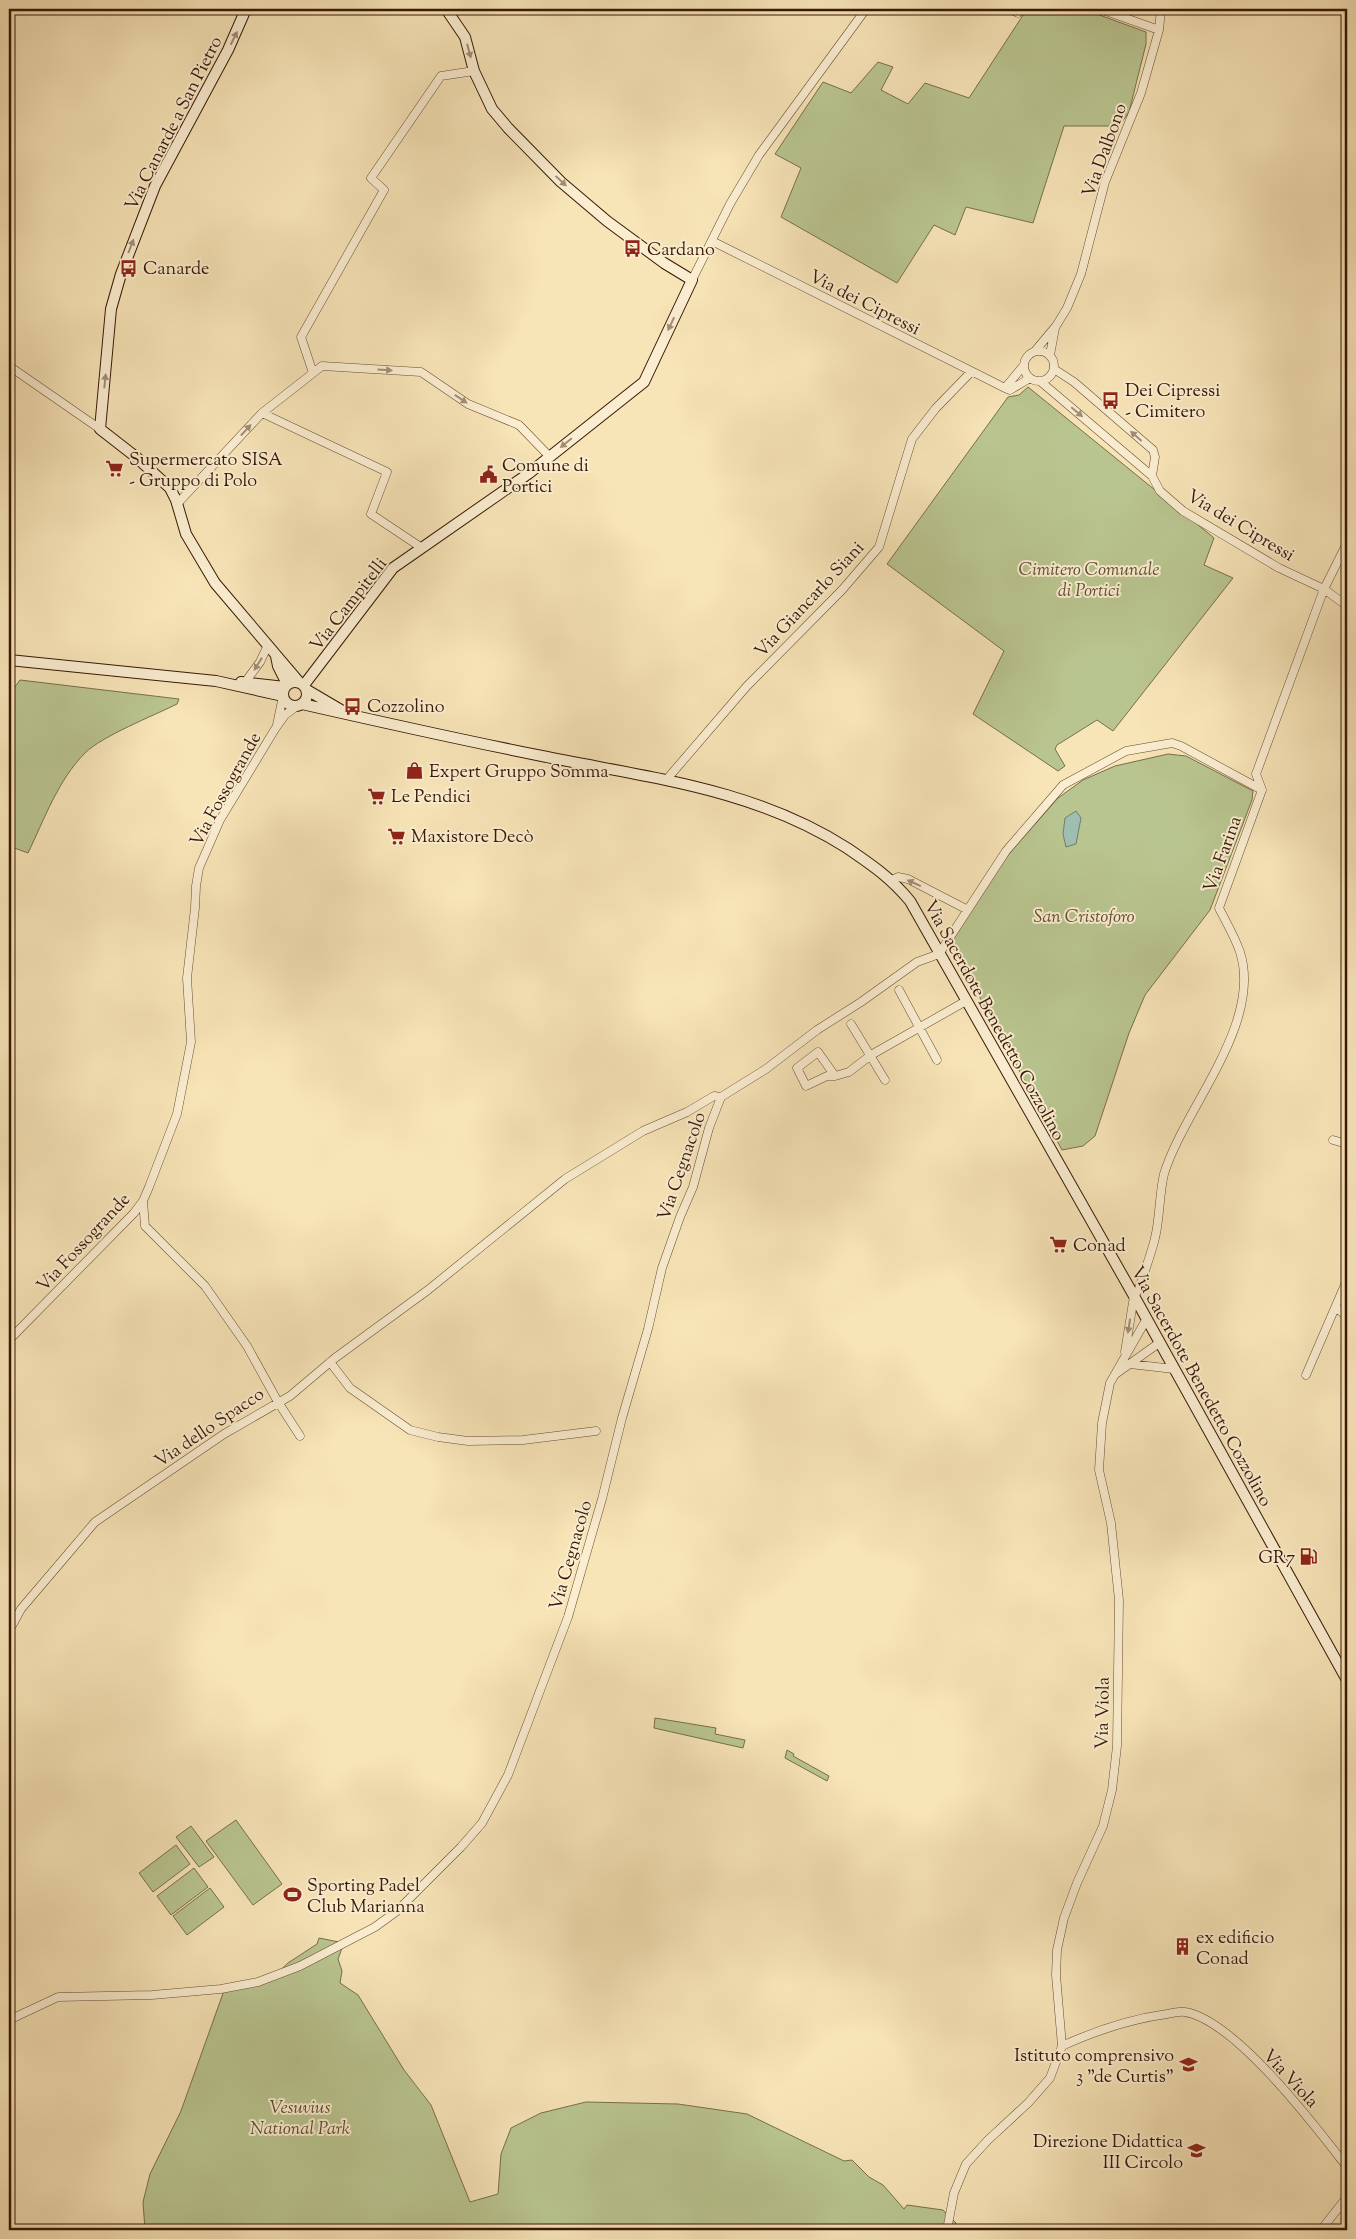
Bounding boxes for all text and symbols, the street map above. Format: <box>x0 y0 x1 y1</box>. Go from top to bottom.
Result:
one-way arrow <box>230 30 238 45</box>
street label: Via Canarde a San Pietro <box>119 32 230 216</box>
one-way arrow <box>465 44 473 59</box>
street label: Via Dalbono <box>1077 100 1135 201</box>
one-way arrow <box>554 175 566 187</box>
one-way arrow <box>127 238 135 253</box>
place label: Cardano <box>647 238 715 264</box>
bus stop icon: Cardano <box>623 239 643 259</box>
place label: Canarde <box>143 257 209 283</box>
bus stop icon: Canarde <box>119 258 139 278</box>
street label: Via dei Cipressi <box>804 265 924 343</box>
one-way arrow <box>667 317 675 331</box>
one-way arrow <box>377 366 393 374</box>
one-way arrow <box>101 373 109 389</box>
place label: Dei Cipressi - Cimitero <box>1125 379 1220 426</box>
bus stop icon: Dei Cipressi - Cimitero <box>1101 390 1121 410</box>
one-way arrow <box>455 394 468 404</box>
one-way arrow <box>1070 407 1083 418</box>
one-way arrow <box>240 425 252 437</box>
one-way arrow <box>1130 430 1143 441</box>
one-way arrow <box>560 438 573 449</box>
place label: Supermercato SISA - Gruppo di Polo <box>129 448 283 495</box>
place label: Comune di Portici <box>502 454 589 501</box>
supermarket icon: Supermercato SISA - Gruppo di Polo <box>105 459 125 479</box>
public building icon: Comune di Portici <box>478 465 498 485</box>
street label: Via dei Cipressi <box>1181 484 1299 569</box>
street label: Via Giancarlo Siani <box>750 536 871 664</box>
street label: Via Campitelli <box>305 553 394 658</box>
park label: Cimitero Comunale di Portici <box>1018 558 1160 605</box>
one-way arrow <box>253 657 263 670</box>
place label: Cozzolino <box>367 695 445 721</box>
bus stop icon: Cozzolino <box>343 696 363 716</box>
street label: Via Fossogrande <box>185 728 269 852</box>
place label: Expert Gruppo Somma <box>429 760 609 786</box>
shop icon: Expert Gruppo Somma <box>405 761 425 781</box>
place label: Le Pendici <box>391 785 471 811</box>
supermarket icon: Le Pendici <box>367 786 387 806</box>
street label: Via Farina <box>1198 813 1250 896</box>
place label: Maxistore Decò <box>411 825 534 851</box>
supermarket icon: Maxistore Decò <box>387 826 407 846</box>
one-way arrow <box>907 878 921 886</box>
street label: Via Sacerdote Benedetto Cozzolino <box>916 896 1070 1146</box>
park label: San Cristoforo <box>1034 905 1134 931</box>
street label: Via Cegnacolo <box>652 1109 714 1224</box>
street label: Via Fossogrande <box>32 1188 137 1299</box>
place label: Conad <box>1073 1234 1126 1260</box>
supermarket icon: Conad <box>1049 1235 1069 1255</box>
street label: Via Sacerdote Benedetto Cozzolino <box>1123 1262 1277 1512</box>
one-way arrow <box>1125 1319 1133 1335</box>
street label: Via dello Spacco <box>150 1382 270 1475</box>
street label: Via Cegnacolo <box>544 1497 600 1614</box>
place label: GR7 <box>1258 1546 1295 1572</box>
fuel station icon: GR7 <box>1299 1547 1319 1567</box>
street label: Via Viola <box>1090 1677 1118 1749</box>
place label: Sporting Padel Club Marianna <box>307 1874 425 1921</box>
sports icon: Sporting Padel Club Marianna <box>283 1885 303 1905</box>
place label: ex edificio Conad <box>1196 1926 1274 1973</box>
building icon: ex edificio Conad <box>1172 1937 1192 1957</box>
place label: Istituto comprensivo 3 "de Curtis" <box>1014 2044 1174 2091</box>
street label: Via Viola <box>1255 2044 1324 2115</box>
school or university icon: Istituto comprensivo 3 "de Curtis" <box>1178 2055 1198 2075</box>
park label: Vesuvius National Park <box>250 2096 350 2143</box>
place label: Direzione Didattica III Circolo <box>1033 2130 1183 2177</box>
school or university icon: Direzione Didattica III Circolo <box>1187 2141 1207 2161</box>

